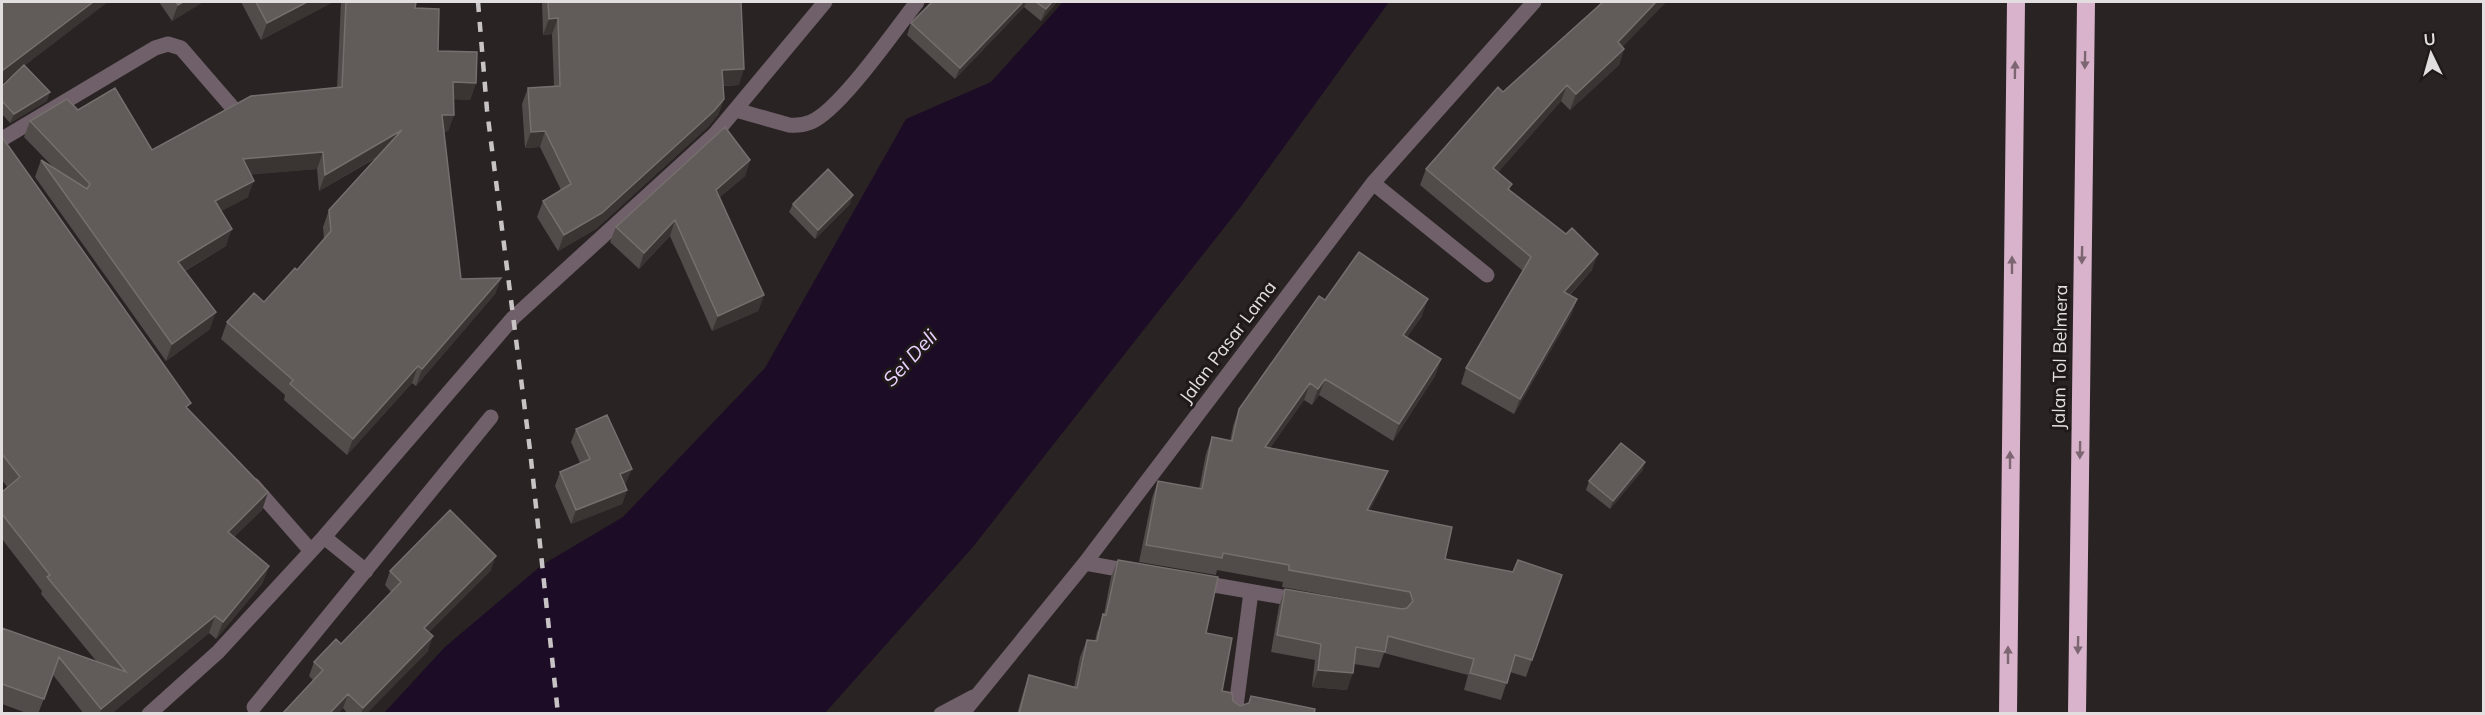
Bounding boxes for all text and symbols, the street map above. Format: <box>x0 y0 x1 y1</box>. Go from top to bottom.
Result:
north arrow <box>2401 24 2461 84</box>
text: U <box>2423 29 2436 50</box>
one-way arrow <box>2080 50 2090 69</box>
one-way arrow <box>2010 61 2020 80</box>
one-way arrow <box>2078 245 2087 264</box>
one-way arrow <box>2007 256 2017 275</box>
street label: Jalan Pasar Lama <box>1174 276 1281 407</box>
street label: Jalan Tol Belmera <box>2047 284 2072 430</box>
water label: Sei Deli <box>877 324 942 391</box>
one-way arrow <box>2075 440 2085 459</box>
one-way arrow <box>2005 451 2015 470</box>
one-way arrow <box>2073 635 2082 654</box>
one-way arrow <box>2004 646 2013 665</box>

